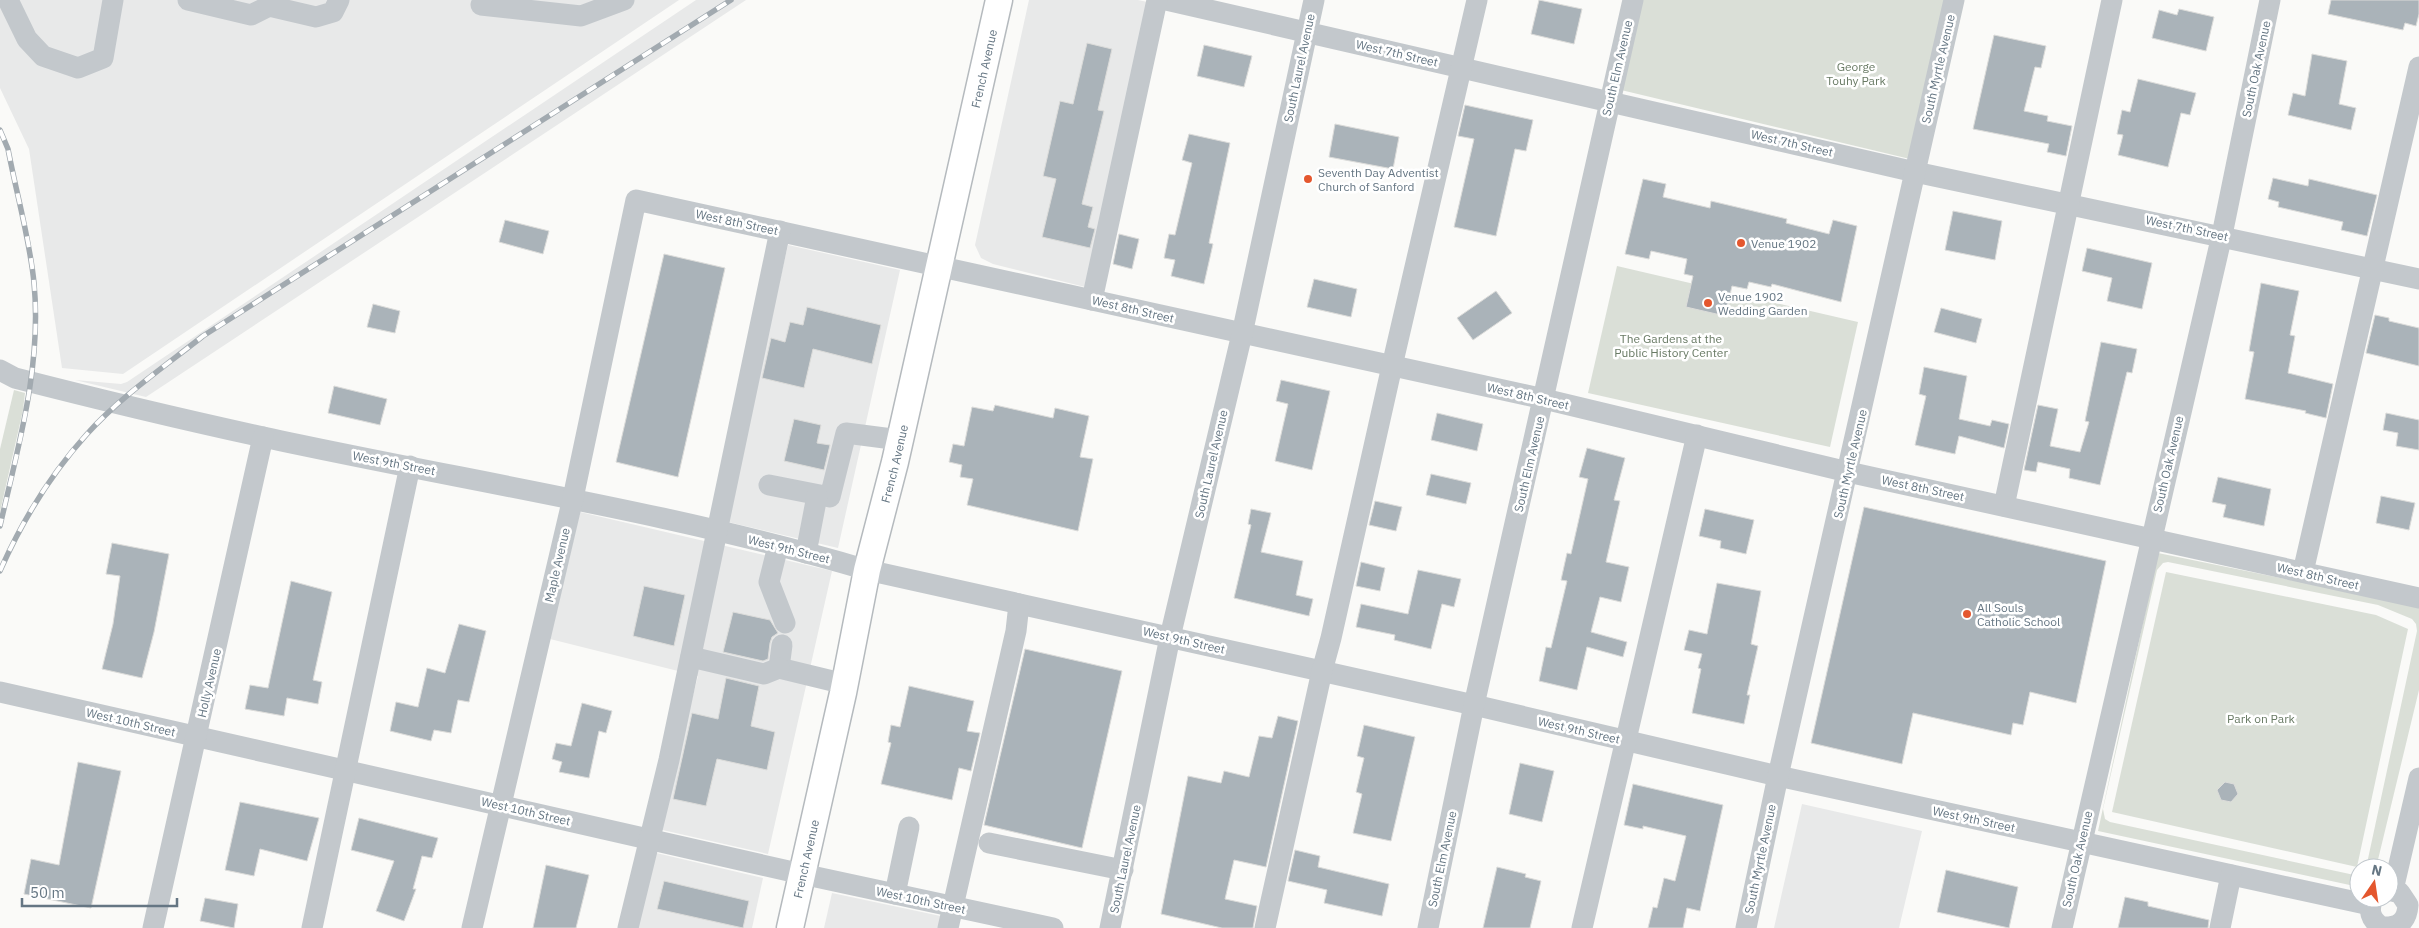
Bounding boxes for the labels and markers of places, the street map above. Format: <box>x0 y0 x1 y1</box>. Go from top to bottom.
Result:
place label: Seventh Day Adventist Church of Sanford <box>1318 165 1439 194</box>
marker: Seventh Day Adventist Church of Sanford <box>1302 173 1314 185</box>
place label: Venue 1902 <box>1751 236 1816 251</box>
marker: Venue 1902 <box>1735 237 1747 249</box>
place label: Venue 1902 Wedding Garden <box>1718 289 1807 318</box>
marker: Venue 1902 Wedding Garden <box>1702 297 1714 309</box>
place label: All Souls Catholic School <box>1977 600 2060 629</box>
marker: All Souls Catholic School <box>1961 608 1973 620</box>

